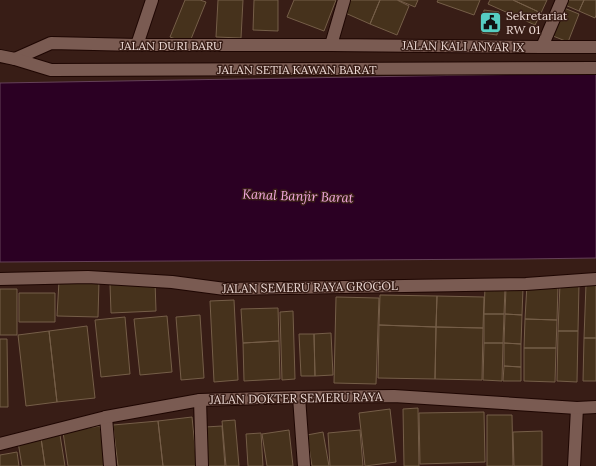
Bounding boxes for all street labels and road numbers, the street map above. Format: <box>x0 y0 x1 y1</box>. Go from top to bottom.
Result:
street label: JALAN KALI ANYAR IX <box>401 37 524 55</box>
street label: JALAN DURI BARU <box>119 38 222 53</box>
street label: JALAN SETIA KAWAN BARAT <box>216 62 377 77</box>
street label: JALAN SEMERU RAYA GROGOL <box>221 278 398 296</box>
street label: JALAN DOKTER SEMERU RAYA <box>208 389 383 407</box>

